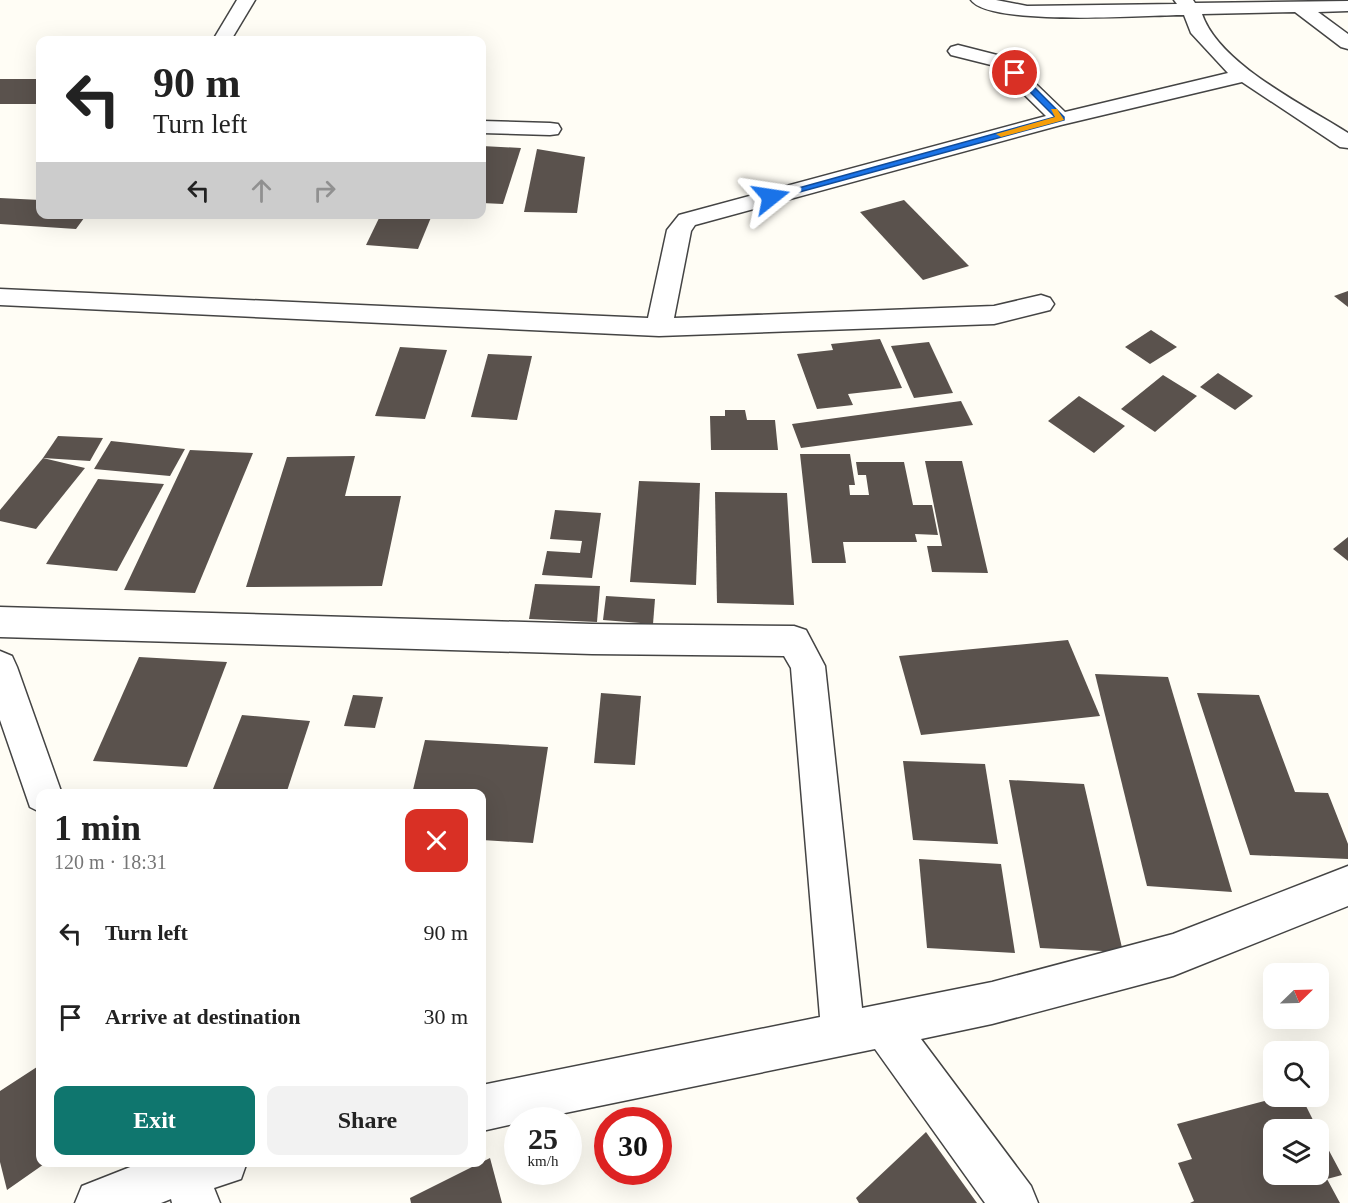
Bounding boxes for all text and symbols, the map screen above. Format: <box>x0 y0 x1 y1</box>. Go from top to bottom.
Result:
pin <box>989 47 1040 98</box>
icon: arrive <box>998 56 1031 89</box>
icon: left <box>54 60 132 138</box>
text: 90 m <box>153 60 241 106</box>
text: Turn left <box>153 109 247 139</box>
position arrow <box>739 165 803 229</box>
icon: left <box>182 174 215 207</box>
icon: ahead <box>245 174 278 207</box>
icon: right <box>308 174 341 207</box>
text: 1 min <box>54 808 141 848</box>
button: close <box>405 809 468 872</box>
text: 120 m · 18:31 <box>54 851 167 873</box>
icon: left <box>54 917 87 950</box>
text: Turn left <box>105 920 188 945</box>
text: 90 m <box>423 920 468 945</box>
north arrow <box>1263 963 1329 1029</box>
map controls <box>1263 963 1329 1185</box>
icon: arrive <box>54 1001 87 1034</box>
text: Arrive at destination <box>105 1004 301 1029</box>
text: 30 m <box>423 1004 468 1029</box>
button: search <box>1263 1041 1329 1107</box>
button: Exit <box>54 1086 255 1155</box>
button: Share <box>267 1086 468 1155</box>
speed limit sign: 30 <box>594 1107 672 1185</box>
button: layers <box>1263 1119 1329 1185</box>
text: 25 <box>528 1122 558 1155</box>
text: km/h <box>528 1153 558 1169</box>

